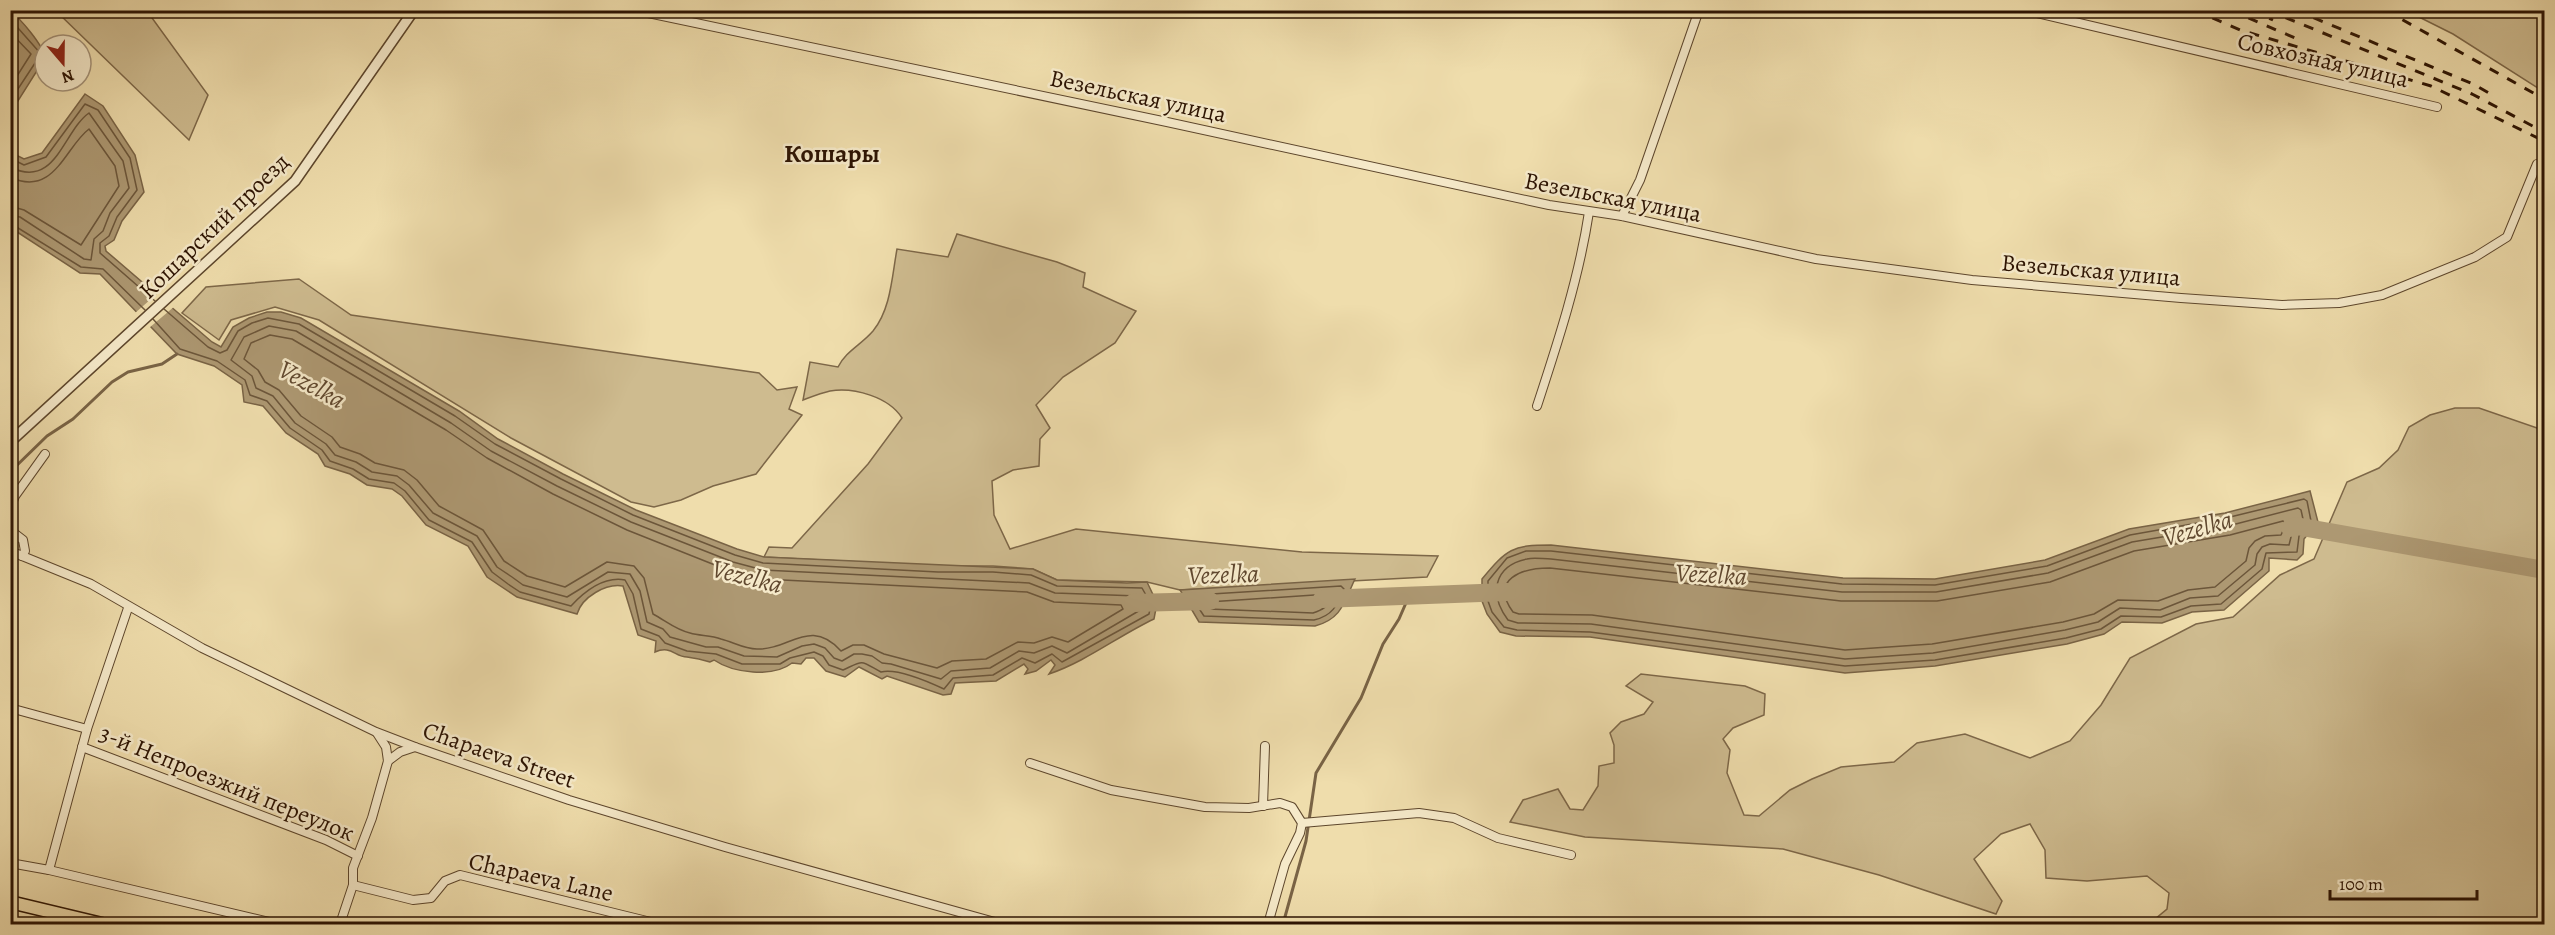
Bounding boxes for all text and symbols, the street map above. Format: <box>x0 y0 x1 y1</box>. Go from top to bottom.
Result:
street label: Совхозная улица <box>2234 25 2412 95</box>
north arrow <box>33 33 93 93</box>
street label: Везельская улица <box>1047 62 1229 130</box>
text: N <box>58 64 77 89</box>
district label: Кошары <box>784 136 880 171</box>
street label: Кошарский проезд <box>132 146 296 306</box>
street label: Везельская улица <box>1522 164 1704 230</box>
street label: Везельская улица <box>2000 246 2182 294</box>
water label: Vezelka <box>272 352 352 417</box>
water label: Vezelka <box>2158 502 2236 555</box>
water label: Vezelka <box>708 551 786 602</box>
water label: Vezelka <box>1674 555 1748 594</box>
water label: Vezelka <box>1187 556 1260 593</box>
street label: Chapaeva Street <box>419 714 579 796</box>
street label: 3-й Непроезжий переулок <box>95 717 359 849</box>
street label: Chapaeva Lane <box>466 845 616 909</box>
scale bar <box>2330 863 2477 901</box>
text: 100 m <box>2339 872 2383 896</box>

